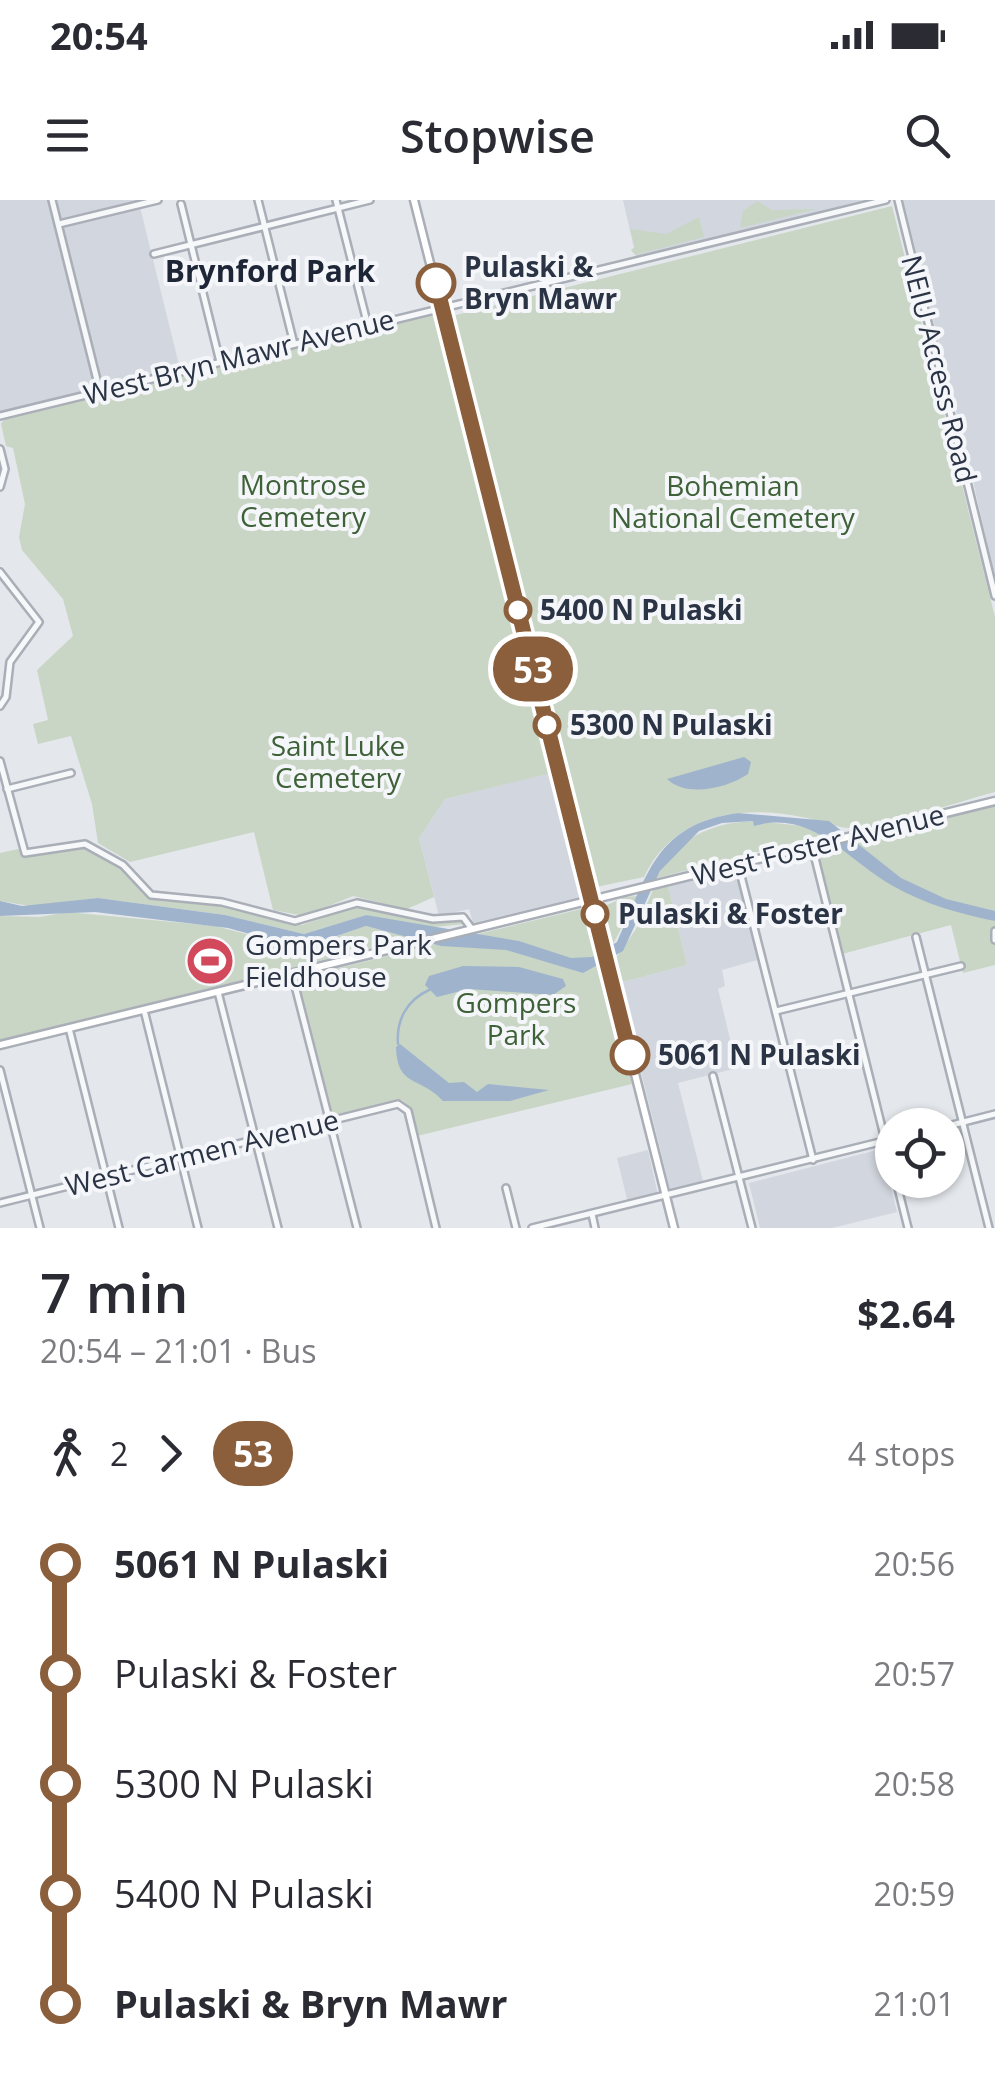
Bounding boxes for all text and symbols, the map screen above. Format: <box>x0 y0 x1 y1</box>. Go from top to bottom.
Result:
text: 20:54 <box>50 9 148 61</box>
text: Stopwise <box>400 105 595 166</box>
icon: menu <box>40 108 95 163</box>
icon: search <box>900 108 955 163</box>
place label: Pulaski & Bryn Mawr <box>464 247 617 317</box>
district label: Brynford Park <box>165 250 376 291</box>
street label: NEIU Access Road <box>893 251 987 486</box>
marker: Pulaski & Bryn Mawr <box>417 264 455 302</box>
street label: West Bryn Mawr Avenue <box>79 299 398 413</box>
park label: Montrose Cemetery <box>240 465 367 535</box>
park label: Bohemian National Cemetery <box>611 466 856 536</box>
place label: 5400 N Pulaski <box>540 590 743 628</box>
marker: 5400 N Pulaski <box>505 597 531 623</box>
line badge: 53 <box>488 636 578 702</box>
text: 53 <box>513 646 553 693</box>
place label: 5300 N Pulaski <box>570 705 773 743</box>
marker: 5300 N Pulaski <box>534 712 560 738</box>
park label: Saint Luke Cemetery <box>271 726 405 796</box>
street label: West Foster Avenue <box>688 794 948 894</box>
place label: Pulaski & Foster <box>618 894 843 932</box>
marker: Pulaski & Foster <box>582 901 608 927</box>
place label: Gompers Park Fieldhouse <box>245 925 432 995</box>
sports icon: Gompers Park Fieldhouse <box>184 935 236 987</box>
park label: Gompers Park <box>456 983 576 1053</box>
place label: 5061 N Pulaski <box>658 1035 861 1073</box>
marker: 5061 N Pulaski <box>611 1036 649 1074</box>
street label: West Carmen Avenue <box>61 1100 342 1204</box>
map controls <box>875 1108 965 1198</box>
button: locate <box>875 1108 965 1198</box>
text: 7 min <box>40 1254 188 1329</box>
text: $2.64 <box>857 1287 955 1339</box>
text: 20:54 – 21:01 · Bus <box>40 1329 316 1372</box>
icon: walk <box>40 1426 95 1481</box>
icon: forward <box>143 1426 198 1481</box>
text: 53 <box>233 1430 273 1477</box>
text: 2 <box>110 1432 128 1475</box>
text: 4 stops <box>848 1432 955 1475</box>
text: 5061 N Pulaski <box>114 1537 389 1589</box>
text: 20:56 <box>873 1542 955 1585</box>
text: Pulaski & Foster <box>114 1647 397 1699</box>
text: 20:57 <box>873 1652 955 1695</box>
text: 5300 N Pulaski <box>114 1757 374 1809</box>
text: 20:58 <box>873 1762 955 1805</box>
text: 5400 N Pulaski <box>114 1867 374 1919</box>
text: 20:59 <box>873 1872 955 1915</box>
text: Pulaski & Bryn Mawr <box>114 1977 508 2029</box>
text: 21:01 <box>873 1982 955 2025</box>

